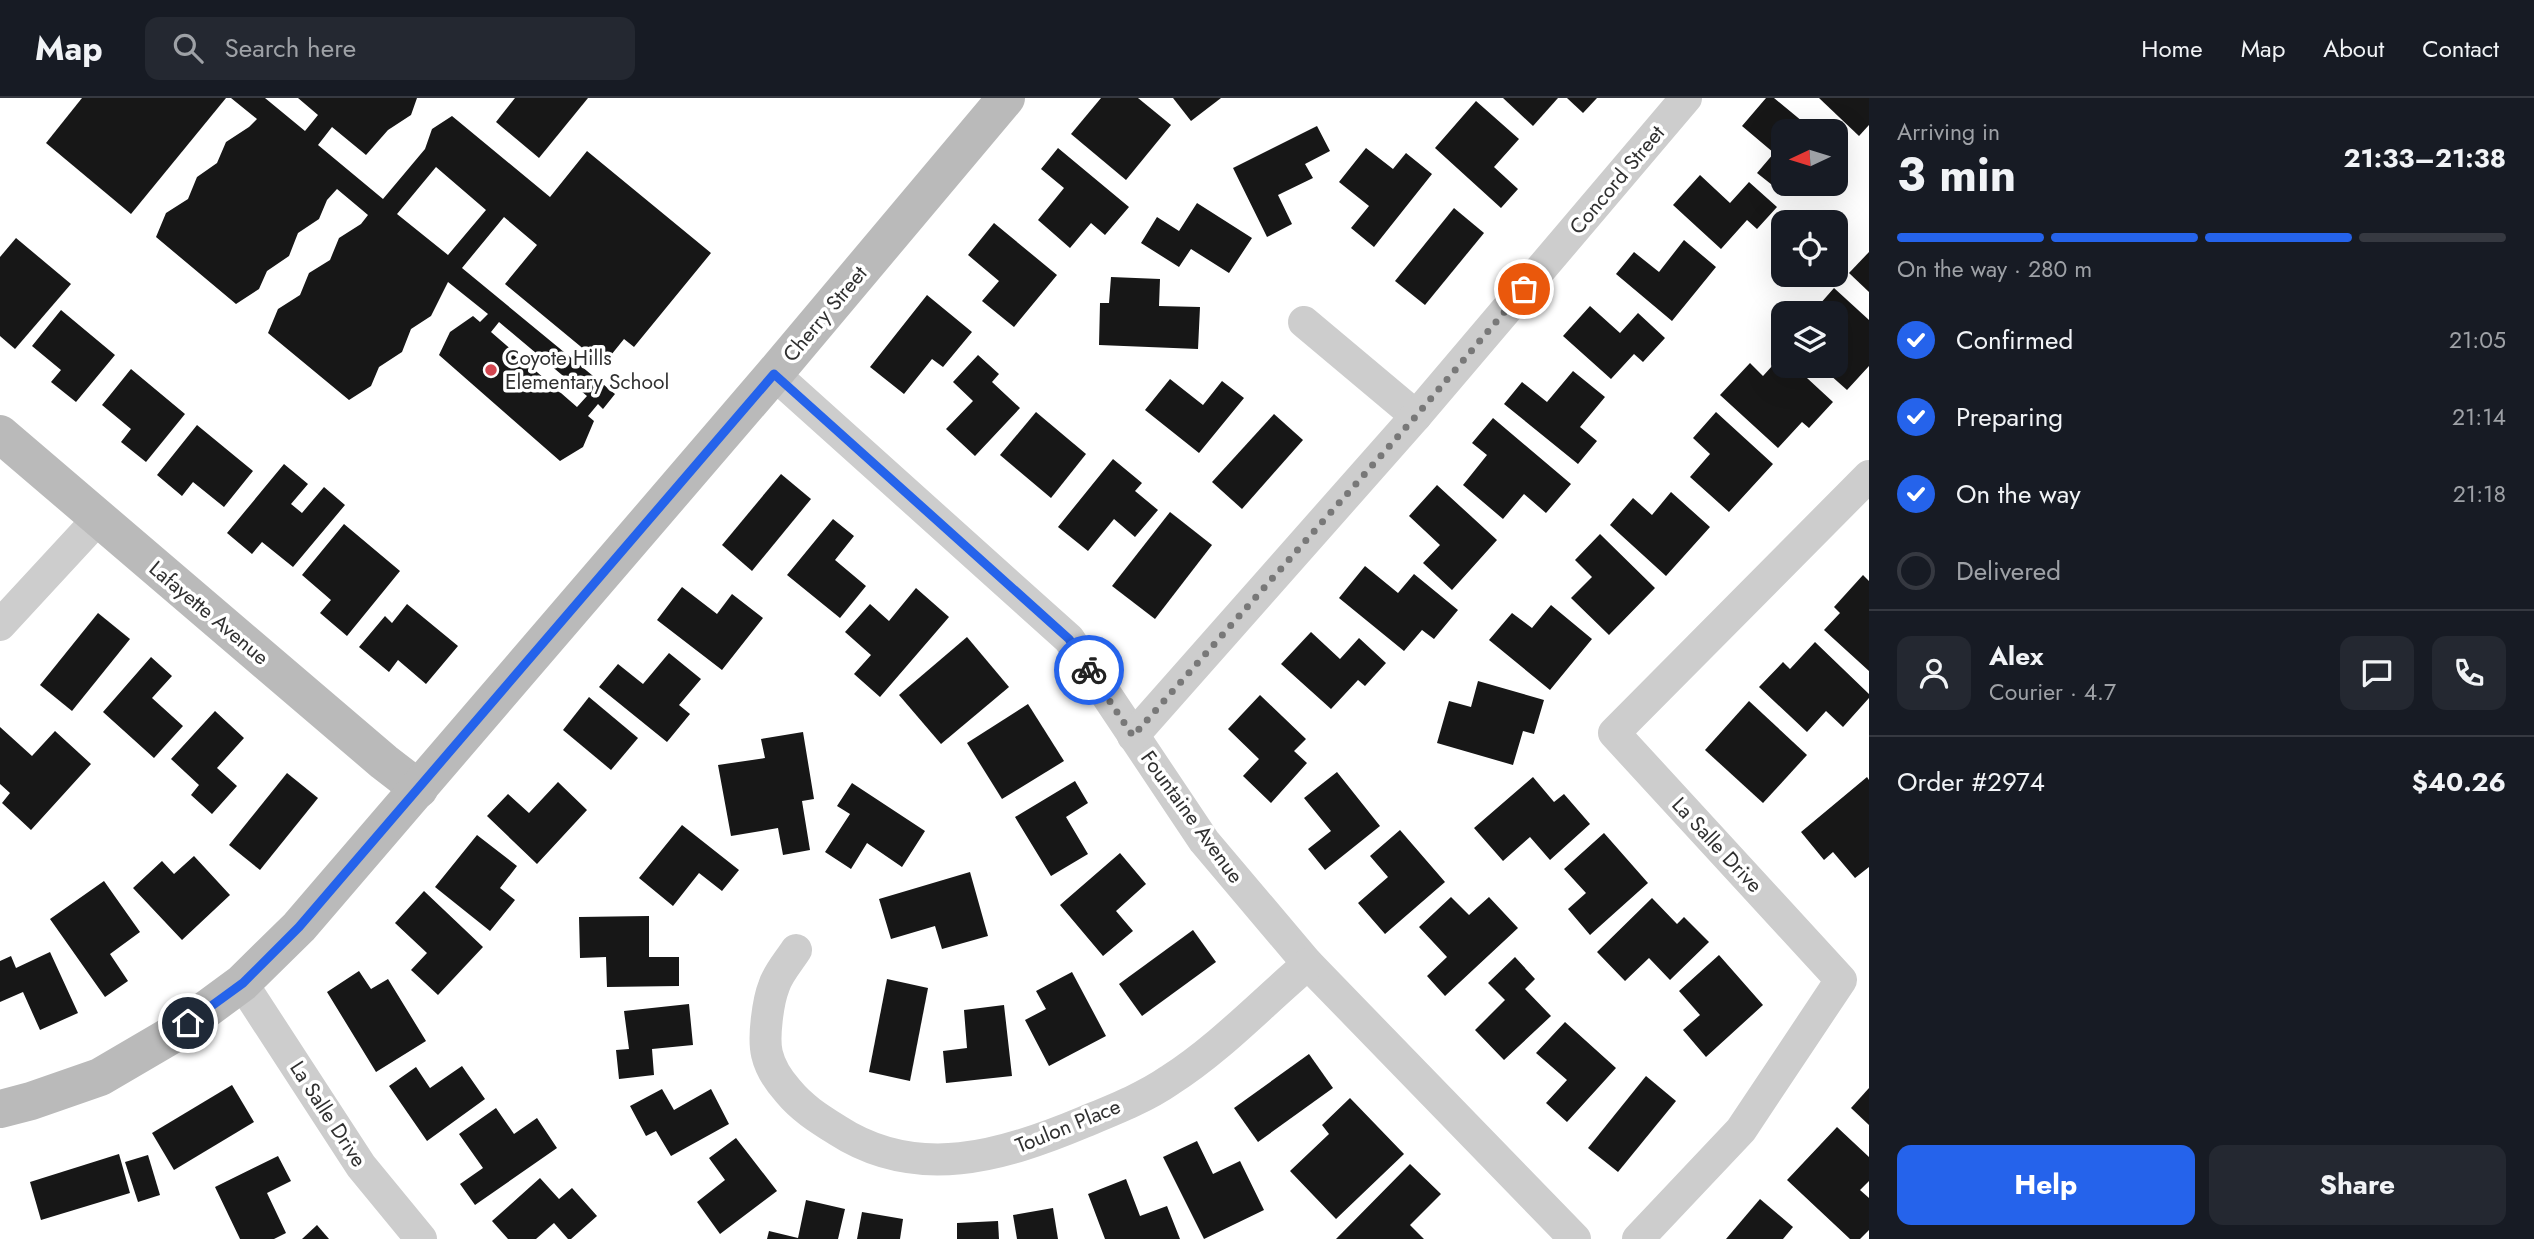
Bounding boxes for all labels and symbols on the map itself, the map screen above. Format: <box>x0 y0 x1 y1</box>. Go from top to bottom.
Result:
street label: Concord Street <box>1562 119 1672 241</box>
north arrow <box>1771 119 1848 196</box>
pin <box>1494 259 1554 319</box>
street label: Cherry Street <box>776 260 874 368</box>
place label: Coyote Hills Elementary School <box>505 343 669 397</box>
marker: Coyote Hills Elementary School <box>483 362 499 378</box>
street label: Lafayette Avenue <box>143 554 275 672</box>
courier <box>1054 635 1124 705</box>
street label: Fountaine Avenue <box>1134 744 1251 890</box>
street label: La Salle Drive <box>1665 791 1769 900</box>
pin <box>158 993 218 1053</box>
street label: La Salle Drive <box>282 1055 374 1173</box>
street label: Toulon Place <box>1011 1091 1125 1161</box>

